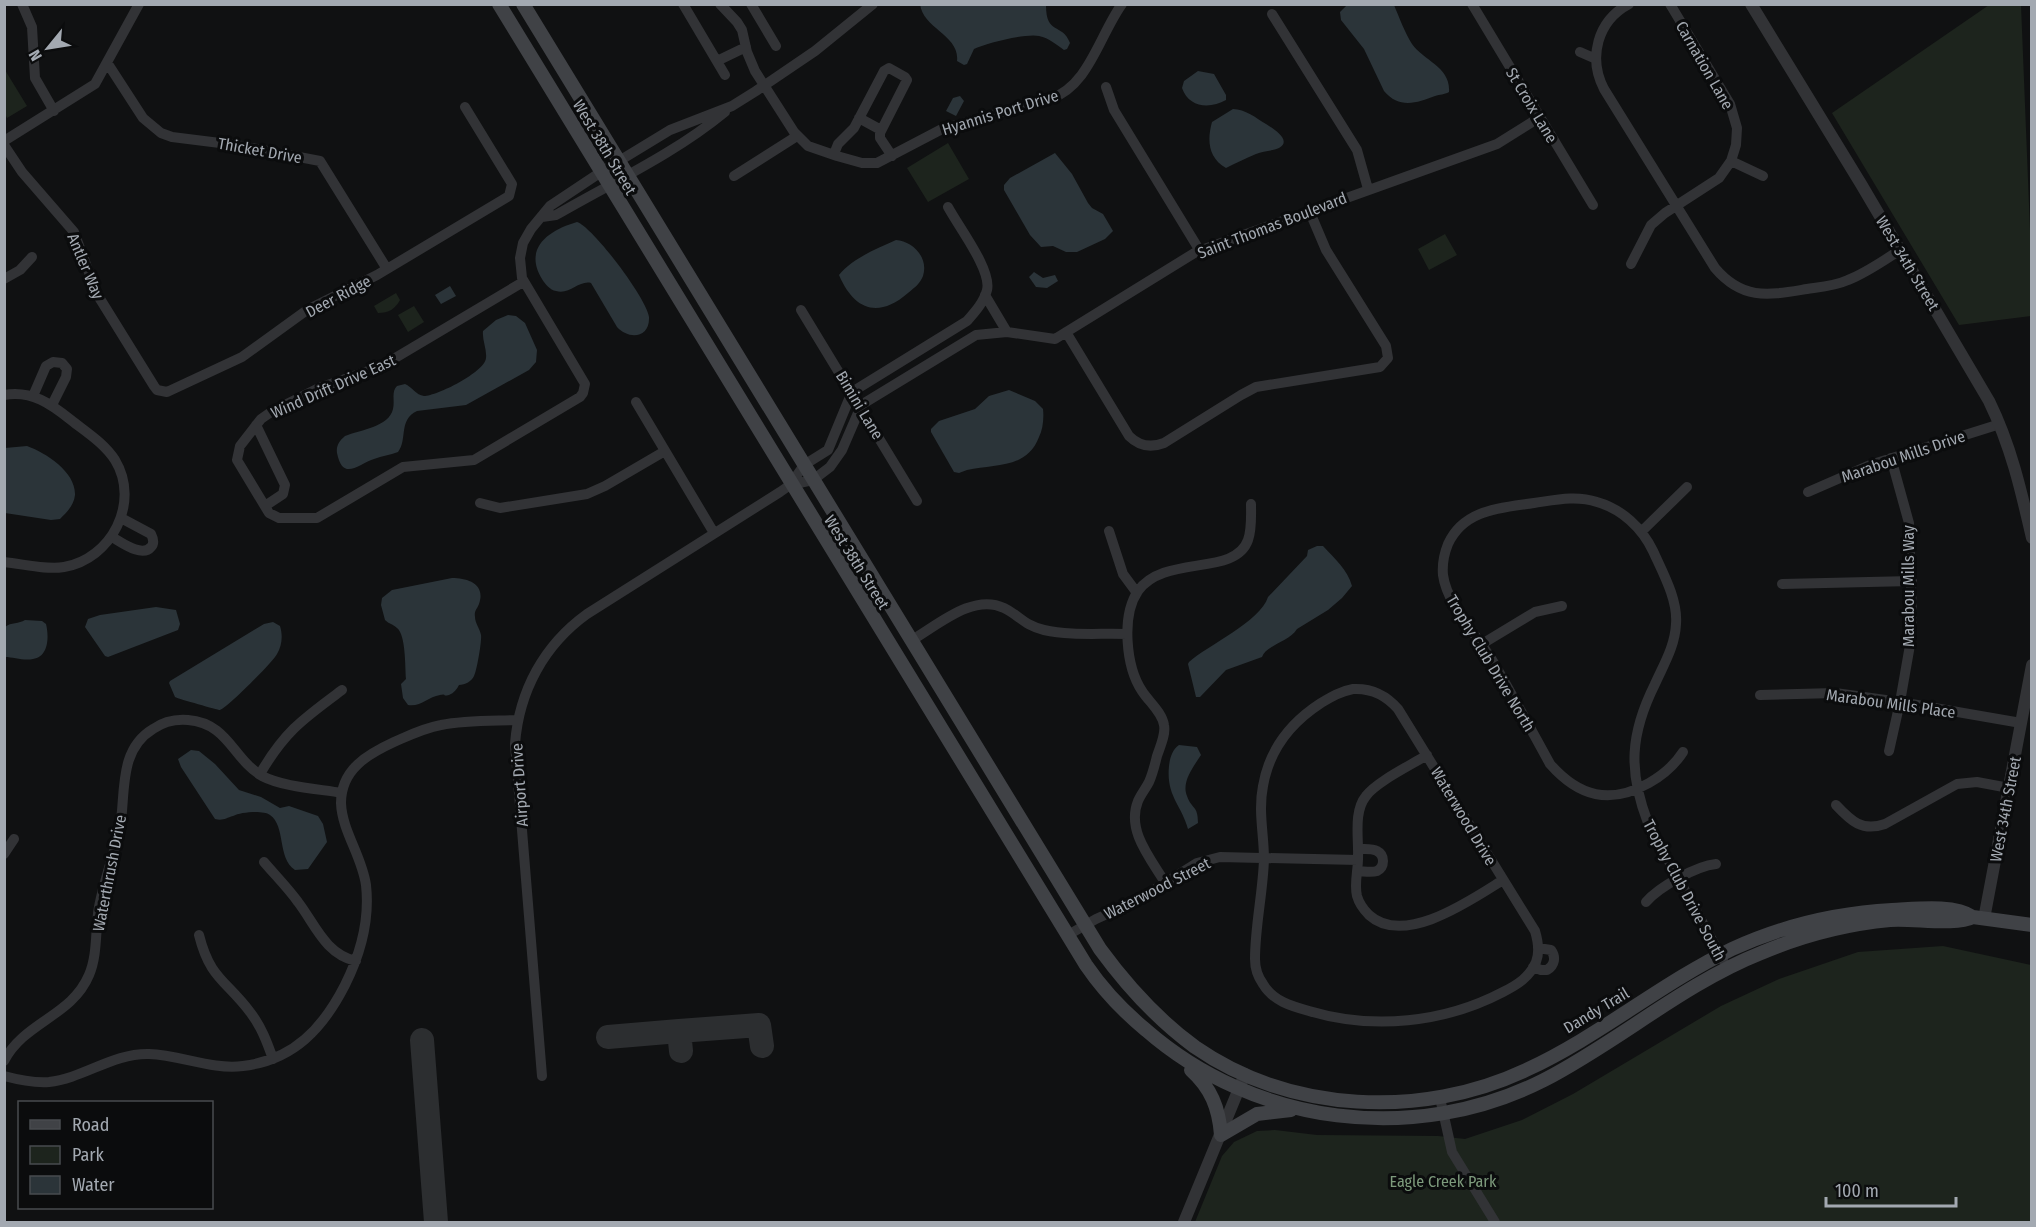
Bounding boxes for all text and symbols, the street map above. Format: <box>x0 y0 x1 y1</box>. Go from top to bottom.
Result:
north arrow <box>18 18 78 78</box>
street label: Carnation Lane <box>1672 18 1738 113</box>
text: N <box>25 46 46 64</box>
street label: St Croix Lane <box>1502 64 1561 146</box>
street label: Hyannis Port Drive <box>940 86 1061 139</box>
street label: West 38th Street <box>569 96 641 199</box>
street label: Thicket Drive <box>217 134 303 167</box>
street label: Saint Thomas Boulevard <box>1195 188 1349 263</box>
street label: West 34th Street <box>1872 212 1944 315</box>
street label: Antler Way <box>63 230 108 303</box>
street label: Deer Ridge <box>302 271 374 321</box>
street label: Wind Drift Drive East <box>268 350 399 422</box>
street label: Bimini Lane <box>832 368 887 443</box>
street label: Marabou Mills Drive <box>1839 426 1968 487</box>
street label: West 38th Street <box>820 512 894 614</box>
street label: Marabou Mills Way <box>1899 524 1918 647</box>
street label: Trophy Club Drive North <box>1442 591 1539 735</box>
street label: Marabou Mills Place <box>1825 685 1957 722</box>
street label: Airport Drive <box>507 743 532 827</box>
street label: West 34th Street <box>1986 754 2025 864</box>
street label: Waterwood Drive <box>1427 764 1500 869</box>
street label: Waterthrush Drive <box>89 813 130 933</box>
street label: Trophy Club Drive South <box>1639 816 1730 964</box>
street label: Waterwood Street <box>1101 853 1214 923</box>
street label: Dandy Trail <box>1560 983 1632 1037</box>
legend <box>18 1101 213 1209</box>
text: Road <box>72 1114 109 1136</box>
text: Park <box>72 1144 105 1166</box>
scale bar <box>1826 1170 1956 1208</box>
park label: Eagle Creek Park <box>1390 1172 1497 1191</box>
text: Water <box>72 1174 115 1196</box>
text: 100 m <box>1835 1180 1879 1202</box>

